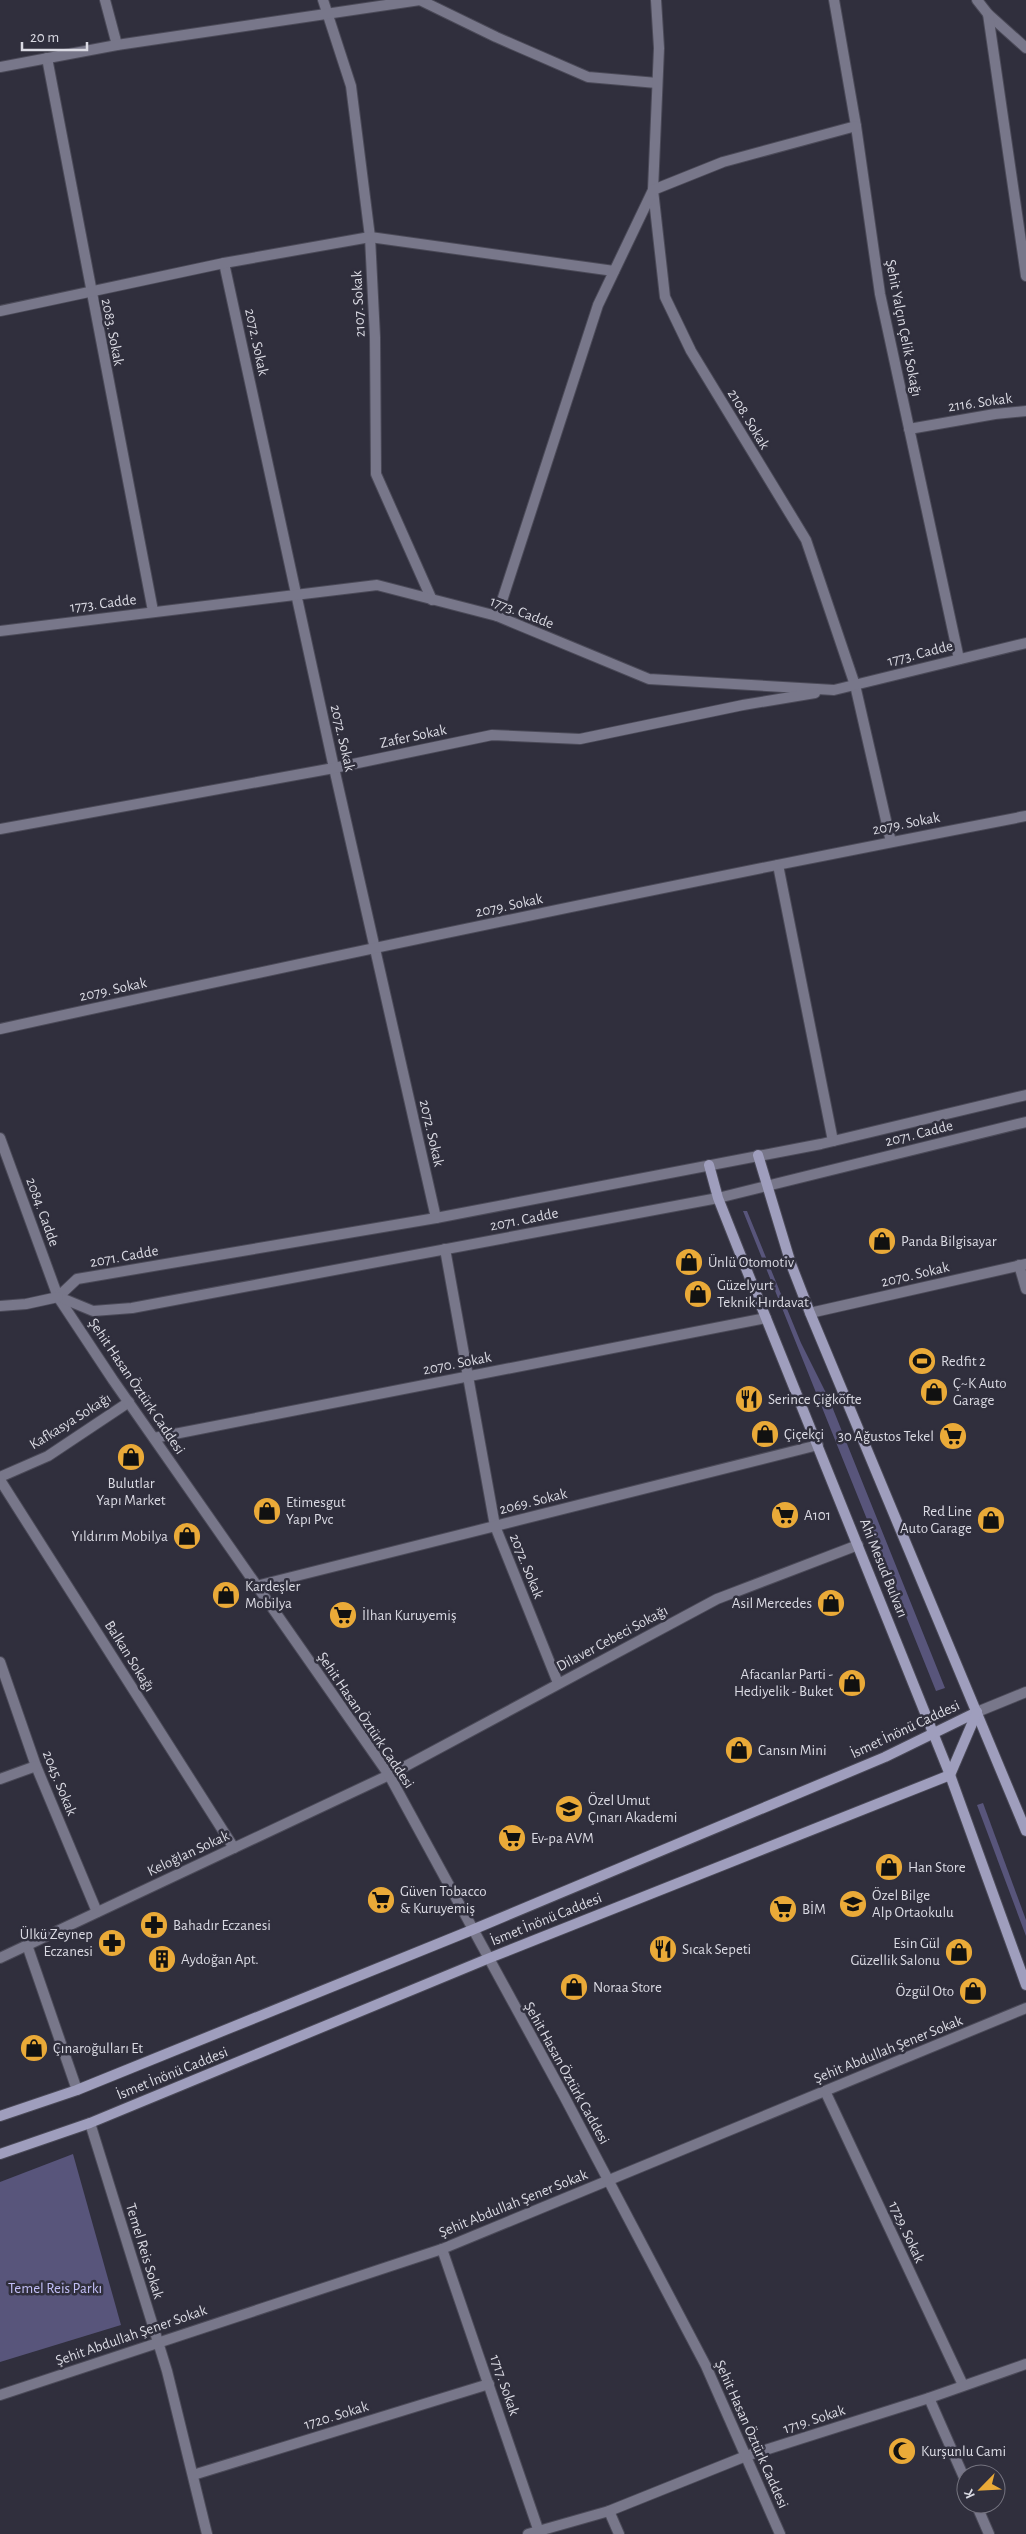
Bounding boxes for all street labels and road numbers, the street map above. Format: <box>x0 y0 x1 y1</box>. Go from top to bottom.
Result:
street label: Şehit Yalçın Çelik Sokağı <box>883 258 924 398</box>
street label: 2107. Sokak <box>349 270 368 338</box>
street label: 2083. Sokak <box>99 297 126 367</box>
street label: 2072. Sokak <box>242 307 271 377</box>
street label: 2108. Sokak <box>725 387 772 452</box>
street label: 2116. Sokak <box>947 391 1013 414</box>
street label: 1773. Cadde <box>69 592 137 615</box>
street label: 1773. Cadde <box>488 593 556 631</box>
street label: 1773. Cadde <box>886 638 954 669</box>
street label: 2072. Sokak <box>328 703 358 773</box>
street label: Zafer Sokak <box>378 722 448 751</box>
street label: 2079. Sokak <box>871 810 941 837</box>
street label: 2079. Sokak <box>474 891 544 920</box>
street label: 2079. Sokak <box>78 975 148 1004</box>
street label: 2072. Sokak <box>417 1098 447 1168</box>
street label: 2071. Cadde <box>884 1118 955 1149</box>
street label: 2084. Cadde <box>23 1176 62 1249</box>
street label: 2071. Cadde <box>489 1206 560 1233</box>
street label: 2071. Cadde <box>89 1243 160 1270</box>
street label: 2070. Sokak <box>880 1259 951 1290</box>
street label: Şehit Hasan Öztürk Caddesi <box>86 1315 189 1457</box>
street label: 2070. Sokak <box>422 1349 493 1377</box>
street label: Kafkasya Sokağı <box>27 1390 114 1452</box>
street label: 2069. Sokak <box>498 1486 569 1517</box>
street label: Ahi Mesud Bulvarı <box>857 1517 910 1620</box>
street label: 2072. Sokak <box>507 1532 546 1601</box>
street label: Dilaver Cebeci Sokağı <box>554 1603 670 1674</box>
street label: Balkan Sokağı <box>102 1618 157 1694</box>
street label: Şehit Hasan Öztürk Caddesi <box>315 1649 418 1791</box>
street label: İsmet İnönü Caddesi <box>847 1696 962 1761</box>
street label: 2045. Sokak <box>40 1749 79 1818</box>
street label: Keloğlan Sokak <box>145 1828 232 1879</box>
street label: İsmet İnönü Caddesi <box>488 1888 604 1949</box>
street label: Şehit Hasan Öztürk Caddesi <box>521 1999 614 2147</box>
street label: Şehit Abdullah Şener Sokak <box>812 2013 965 2086</box>
street label: İsmet İnönü Caddesi <box>114 2042 230 2103</box>
street label: Şehit Abdullah Şener Sokak <box>437 2167 590 2240</box>
street label: 1729. Sokak <box>886 2199 927 2265</box>
street label: Temel Reis Sokak <box>123 2202 166 2301</box>
street label: Şehit Abdullah Şener Sokak <box>54 2302 209 2368</box>
street label: 1717. Sokak <box>487 2353 522 2418</box>
street label: Şehit Hasan Öztürk Caddesi <box>712 2357 793 2510</box>
street label: 1720. Sokak <box>302 2399 370 2432</box>
street label: 1719. Sokak <box>781 2402 847 2436</box>

